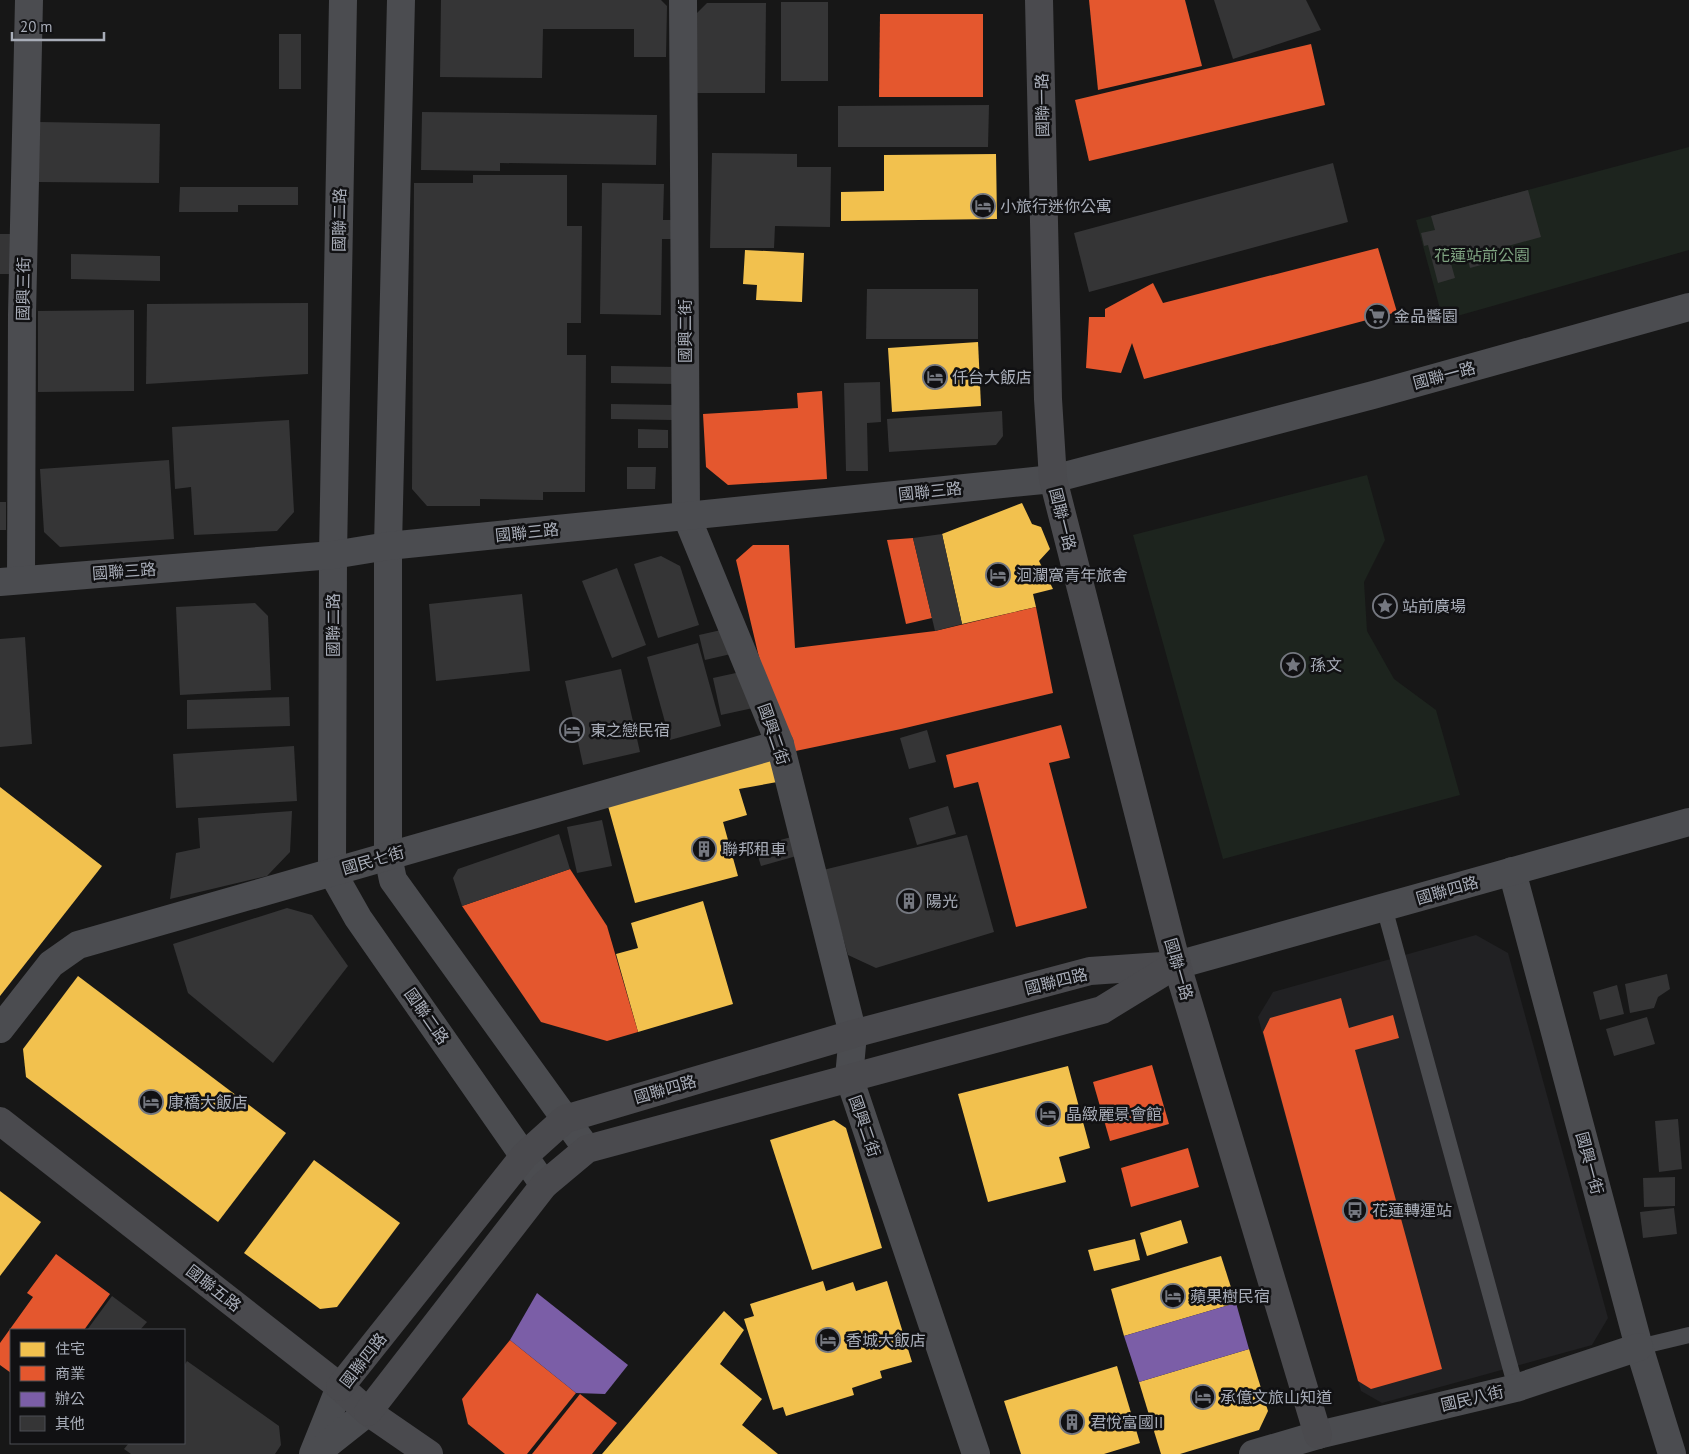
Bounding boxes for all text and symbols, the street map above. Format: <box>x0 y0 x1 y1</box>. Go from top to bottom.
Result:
scale bar <box>12 10 105 42</box>
text: 20 m <box>20 17 53 36</box>
street label: 國聯一路 <box>1031 73 1053 137</box>
street label: 國聯二路 <box>328 188 350 252</box>
hotel icon: 小旅行迷你公寓 <box>970 193 996 219</box>
place label: 小旅行迷你公寓 <box>1000 196 1112 216</box>
park label: 花蓮站前公園 <box>1434 245 1530 265</box>
street label: 國興三街 <box>12 257 34 321</box>
street label: 國興二街 <box>675 299 695 363</box>
supermarket icon: 金品醬園 <box>1364 303 1390 329</box>
place label: 金品醬園 <box>1394 306 1458 326</box>
street label: 國聯一路 <box>1410 357 1478 393</box>
hotel icon: 仟台大飯店 <box>922 364 948 390</box>
place label: 仟台大飯店 <box>952 367 1032 387</box>
street label: 國聯三路 <box>897 478 963 504</box>
street label: 國聯一路 <box>1046 486 1080 552</box>
street label: 國聯三路 <box>494 519 560 545</box>
street label: 國聯三路 <box>91 559 157 583</box>
hotel icon: 洄瀾窩青年旅舍 <box>985 562 1011 588</box>
place label: 洄瀾窩青年旅舍 <box>1016 565 1128 585</box>
street label: 國聯二路 <box>323 593 343 657</box>
place icon: 站前廣場 <box>1372 593 1398 619</box>
place label: 站前廣場 <box>1402 596 1466 616</box>
place icon: 孫文 <box>1280 652 1306 678</box>
place label: 孫文 <box>1310 655 1342 675</box>
street label: 國興二街 <box>754 700 794 768</box>
hotel icon: 東之戀民宿 <box>559 717 585 743</box>
place label: 東之戀民宿 <box>590 720 670 740</box>
building icon: 聯邦租車 <box>691 836 717 862</box>
place label: 聯邦租車 <box>722 839 786 859</box>
street label: 國民七街 <box>339 842 407 878</box>
street label: 國聯四路 <box>1413 872 1481 908</box>
building icon: 陽光 <box>896 888 922 914</box>
place label: 陽光 <box>926 891 958 911</box>
street label: 國聯一路 <box>1161 935 1197 1003</box>
street label: 國聯四路 <box>1023 964 1089 998</box>
street label: 國聯二路 <box>400 984 454 1048</box>
street label: 國聯四路 <box>631 1071 699 1107</box>
hotel icon: 康橋大飯店 <box>138 1089 164 1115</box>
place label: 康橋大飯店 <box>168 1092 248 1112</box>
street label: 國興二街 <box>845 1092 885 1160</box>
hotel icon: 晶緻麗景會館 <box>1035 1101 1061 1127</box>
place label: 晶緻麗景會館 <box>1066 1104 1162 1124</box>
street label: 國興一街 <box>1572 1129 1608 1197</box>
bus stop icon: 花蓮轉運站 <box>1342 1197 1368 1223</box>
place label: 花蓮轉運站 <box>1372 1200 1452 1220</box>
street label: 國聯五路 <box>183 1260 245 1316</box>
hotel icon: 蘋果樹民宿 <box>1160 1283 1186 1309</box>
place label: 蘋果樹民宿 <box>1190 1286 1270 1306</box>
hotel icon: 香城大飯店 <box>815 1327 841 1353</box>
legend <box>10 1329 185 1444</box>
street label: 國聯四路 <box>335 1329 391 1391</box>
place label: 香城大飯店 <box>846 1330 926 1350</box>
text: 住宅 <box>55 1339 85 1358</box>
text: 商業 <box>55 1364 85 1383</box>
street label: 國民八街 <box>1439 1381 1505 1415</box>
hotel icon: 承億文旅山知道 <box>1190 1384 1216 1410</box>
place label: 承億文旅山知道 <box>1220 1387 1332 1407</box>
text: 辦公 <box>55 1389 85 1408</box>
building icon: 君悅富國II <box>1059 1409 1085 1435</box>
place label: 君悅富國II <box>1090 1412 1163 1432</box>
text: 其他 <box>55 1414 85 1433</box>

